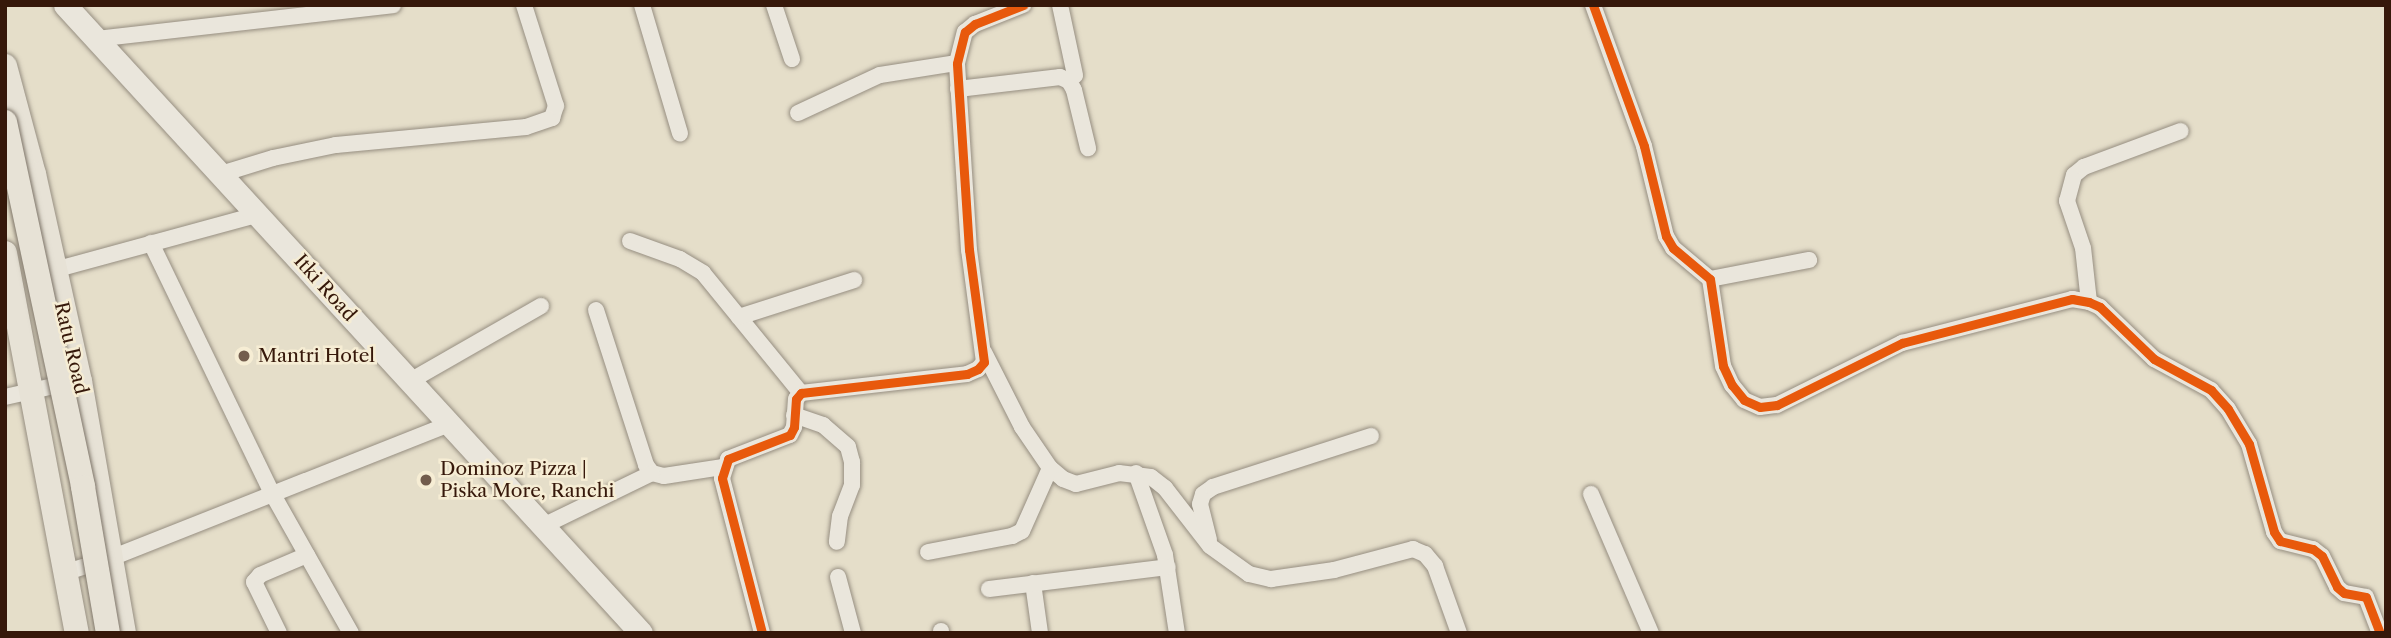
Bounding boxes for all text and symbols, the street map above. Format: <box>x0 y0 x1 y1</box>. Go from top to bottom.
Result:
street label: Itki Road <box>289 250 361 326</box>
street label: Ratu Road <box>49 299 93 397</box>
place label: Mantri Hotel <box>258 345 375 367</box>
marker: Mantri Hotel <box>236 348 252 364</box>
place label: Dominoz Pizza | Piska More, Ranchi <box>440 458 615 502</box>
marker: Dominoz Pizza | Piska More, Ranchi <box>418 472 434 488</box>

